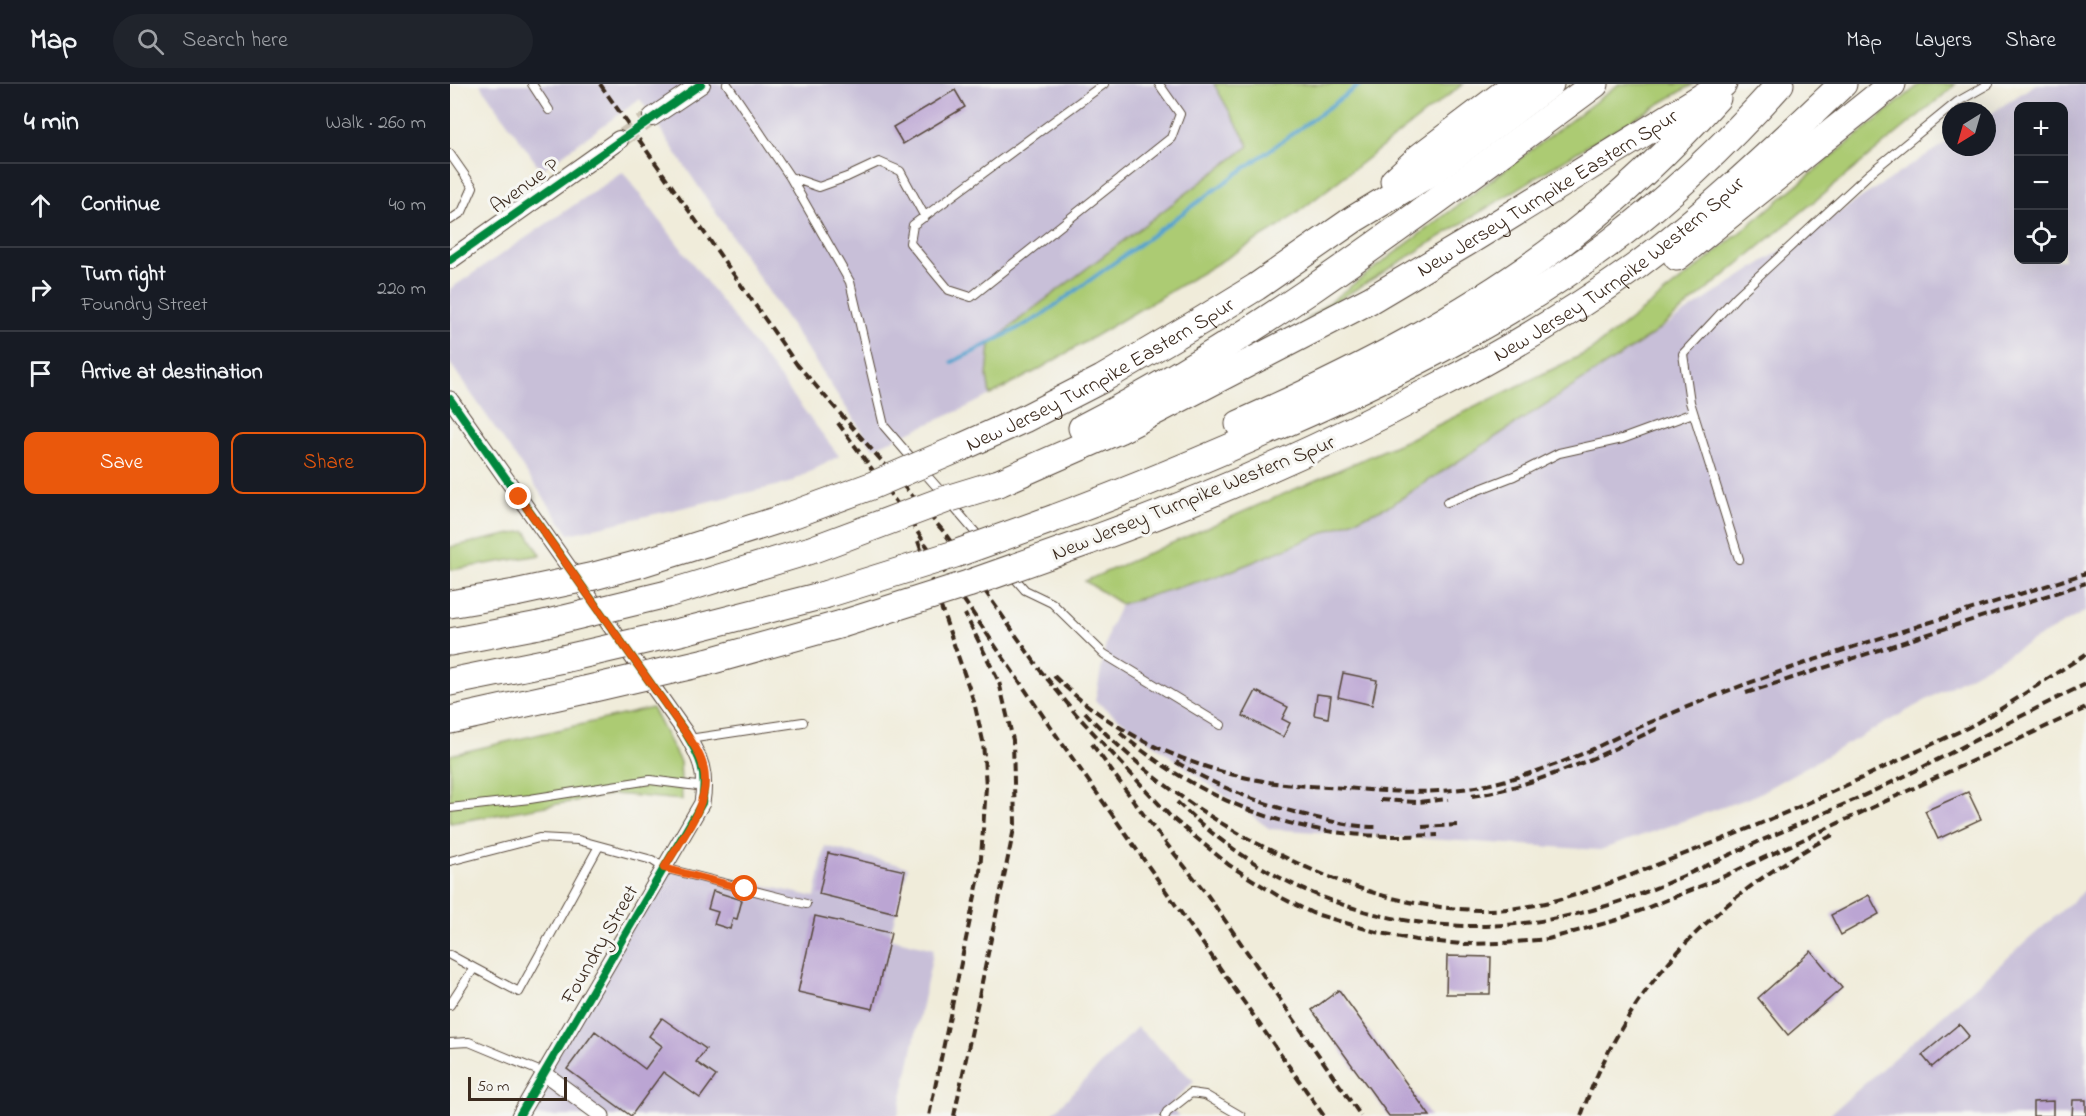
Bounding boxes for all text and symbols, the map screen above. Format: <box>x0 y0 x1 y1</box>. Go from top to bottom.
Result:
search box <box>113 14 533 68</box>
text: Map <box>30 21 77 62</box>
icon: search <box>134 25 167 58</box>
text: Search here <box>182 25 288 57</box>
text: Map <box>1846 26 1882 56</box>
text: Layers <box>1915 26 1972 56</box>
text: Share <box>2005 26 2056 56</box>
street label: New Jersey Turnpike Eastern Spur <box>1412 102 1685 286</box>
north arrow <box>1942 102 1996 156</box>
map controls <box>2014 102 2068 264</box>
button: + <box>2014 102 2068 156</box>
text: 4 min <box>24 104 79 142</box>
text: Walk · 260 m <box>325 109 426 138</box>
street label: Avenue P <box>484 151 566 222</box>
button: − <box>2014 156 2068 210</box>
street label: New Jersey Turnpike Western Spur <box>1488 170 1752 371</box>
icon: ahead <box>24 189 57 222</box>
text: Continue <box>81 189 160 221</box>
text: 40 m <box>389 191 426 220</box>
button: locate <box>2014 210 2068 264</box>
text: Turn right <box>81 259 166 291</box>
icon: right <box>24 273 57 306</box>
text: 220 m <box>377 275 426 304</box>
text: Foundry Street <box>81 291 208 320</box>
street label: New Jersey Turnpike Eastern Spur <box>961 291 1241 460</box>
icon: arrive <box>24 357 57 390</box>
text: Arrive at destination <box>81 357 263 389</box>
street label: New Jersey Turnpike Western Spur <box>1048 428 1341 571</box>
button: Save <box>24 432 219 494</box>
button: Share <box>231 432 426 494</box>
route end <box>505 483 531 509</box>
route start <box>731 875 757 901</box>
street label: Foundry Street <box>554 880 649 1012</box>
scale bar <box>468 1074 567 1102</box>
text: 50 m <box>477 1075 509 1099</box>

